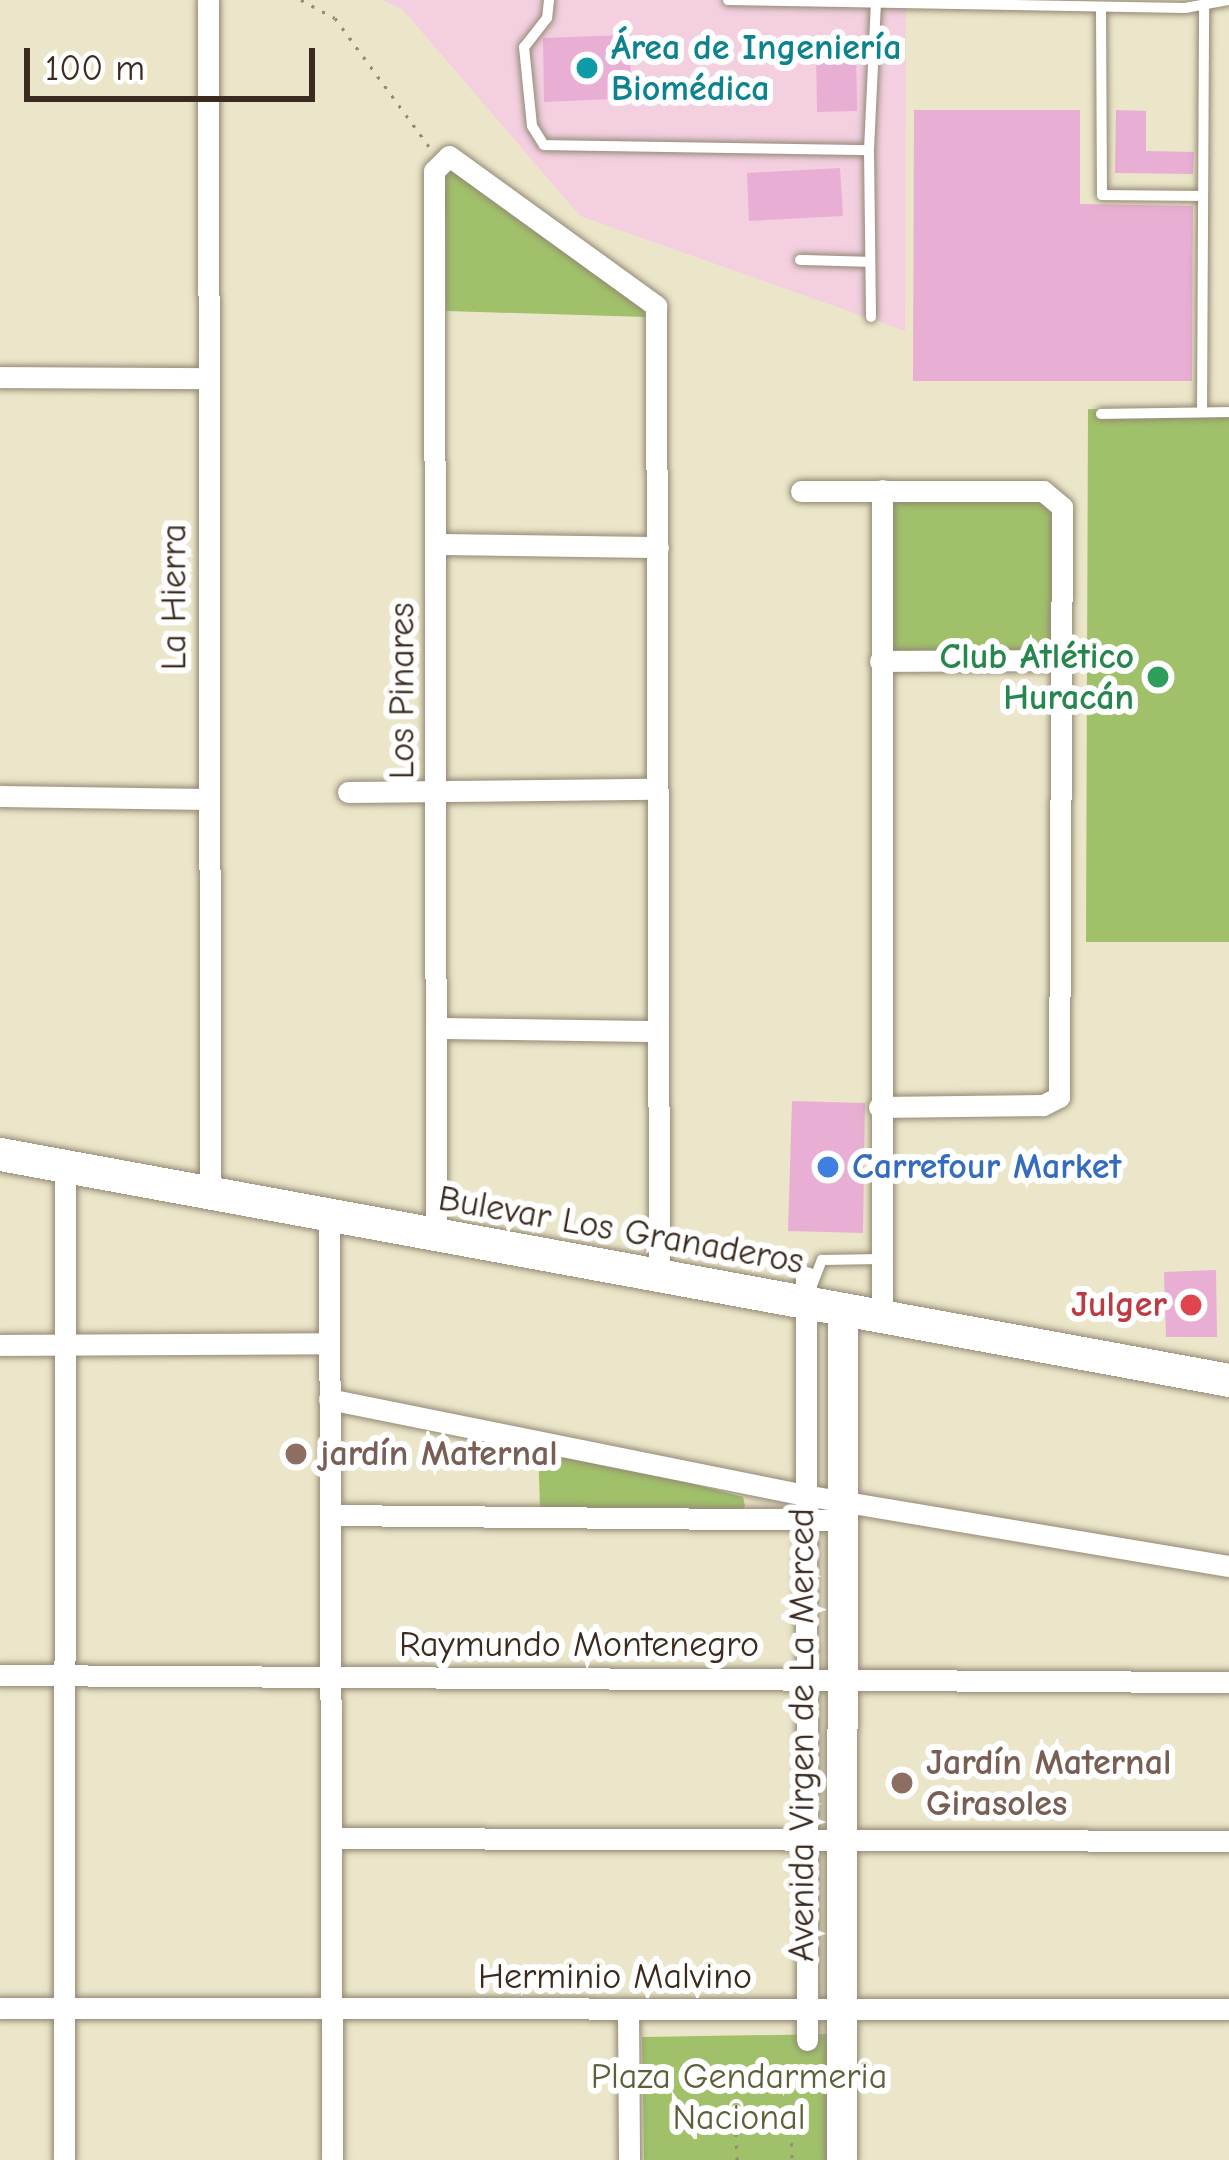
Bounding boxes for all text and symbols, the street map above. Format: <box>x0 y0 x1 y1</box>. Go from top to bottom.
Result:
scale bar <box>30 24 321 98</box>
place label: Área de Ingeniería Biomédica <box>611 25 901 110</box>
text: 100 m <box>45 48 145 89</box>
marker: Área de Ingeniería Biomédica <box>574 55 600 81</box>
street label: La Hierra <box>152 524 196 670</box>
street label: Los Pinares <box>380 603 424 779</box>
place label: Club Atlético Huracán <box>940 634 1134 719</box>
marker: Club Atlético Huracán <box>1145 664 1171 690</box>
place label: Carrefour Market <box>852 1145 1121 1189</box>
marker: Carrefour Market <box>815 1154 841 1180</box>
street label: Bulevar Los Granaderos <box>435 1177 807 1283</box>
place label: Julger <box>1071 1283 1167 1327</box>
marker: Julger <box>1178 1292 1204 1318</box>
place label: jardín Maternal <box>320 1432 558 1476</box>
marker: jardín Maternal <box>283 1441 309 1467</box>
street label: Avenida Virgen de La Merced <box>780 1508 824 1962</box>
street label: Raymundo Montenegro <box>399 1623 759 1667</box>
place label: Jardín Maternal Girasoles <box>926 1740 1171 1825</box>
marker: Jardín Maternal Girasoles <box>889 1770 915 1796</box>
street label: Herminio Malvino <box>478 1955 752 1999</box>
park label: Plaza Gendarmeria Nacional <box>591 2054 887 2139</box>

